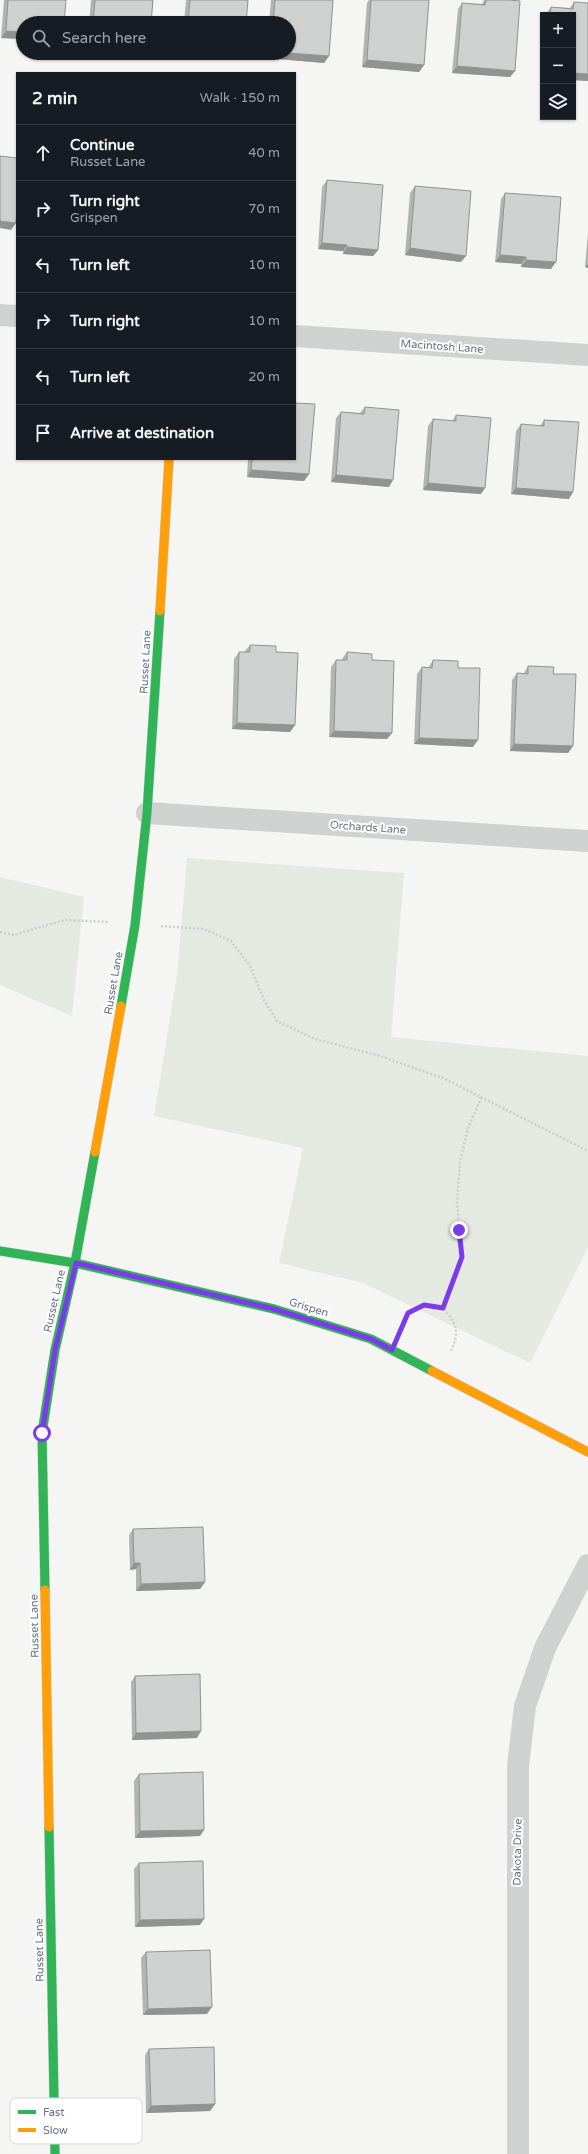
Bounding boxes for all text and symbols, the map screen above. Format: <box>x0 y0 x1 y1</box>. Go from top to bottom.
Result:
map controls <box>540 12 576 120</box>
button: + <box>540 12 576 48</box>
search box <box>16 16 296 60</box>
icon: search <box>30 27 52 49</box>
text: Search here <box>62 29 146 47</box>
button: − <box>540 48 576 84</box>
button: layers <box>540 84 576 120</box>
text: 2 min <box>32 88 77 109</box>
text: Walk · 150 m <box>200 90 280 106</box>
text: Continue <box>70 136 134 154</box>
icon: ahead <box>32 142 54 164</box>
text: 40 m <box>248 145 280 161</box>
text: Russet Lane <box>70 154 145 170</box>
text: Turn right <box>70 192 140 210</box>
icon: right <box>32 198 54 220</box>
text: 70 m <box>248 201 280 217</box>
text: Grispen <box>70 210 118 226</box>
icon: left <box>32 254 54 276</box>
text: Turn left <box>70 256 130 274</box>
text: 10 m <box>248 257 280 273</box>
icon: right <box>32 310 54 332</box>
text: Turn right <box>70 312 140 330</box>
text: 10 m <box>248 313 280 329</box>
street label: Macintosh Lane <box>400 337 484 356</box>
icon: left <box>32 366 54 388</box>
text: Turn left <box>70 368 130 386</box>
text: 20 m <box>248 369 280 385</box>
icon: arrive <box>32 422 54 444</box>
text: Arrive at destination <box>70 424 214 442</box>
street label: Russet Lane <box>137 630 154 694</box>
street label: Orchards Lane <box>330 818 406 837</box>
street label: Russet Lane <box>102 951 125 1016</box>
route end <box>450 1221 468 1239</box>
street label: Russet Lane <box>41 1269 68 1334</box>
street label: Grispen <box>288 1295 330 1320</box>
route start <box>33 1424 51 1442</box>
street label: Russet Lane <box>27 1594 42 1658</box>
street label: Dakota Drive <box>510 1818 525 1886</box>
street label: Russet Lane <box>32 1918 47 1982</box>
legend <box>10 2098 142 2144</box>
text: Fast <box>43 2106 64 2119</box>
text: Slow <box>43 2124 68 2137</box>

